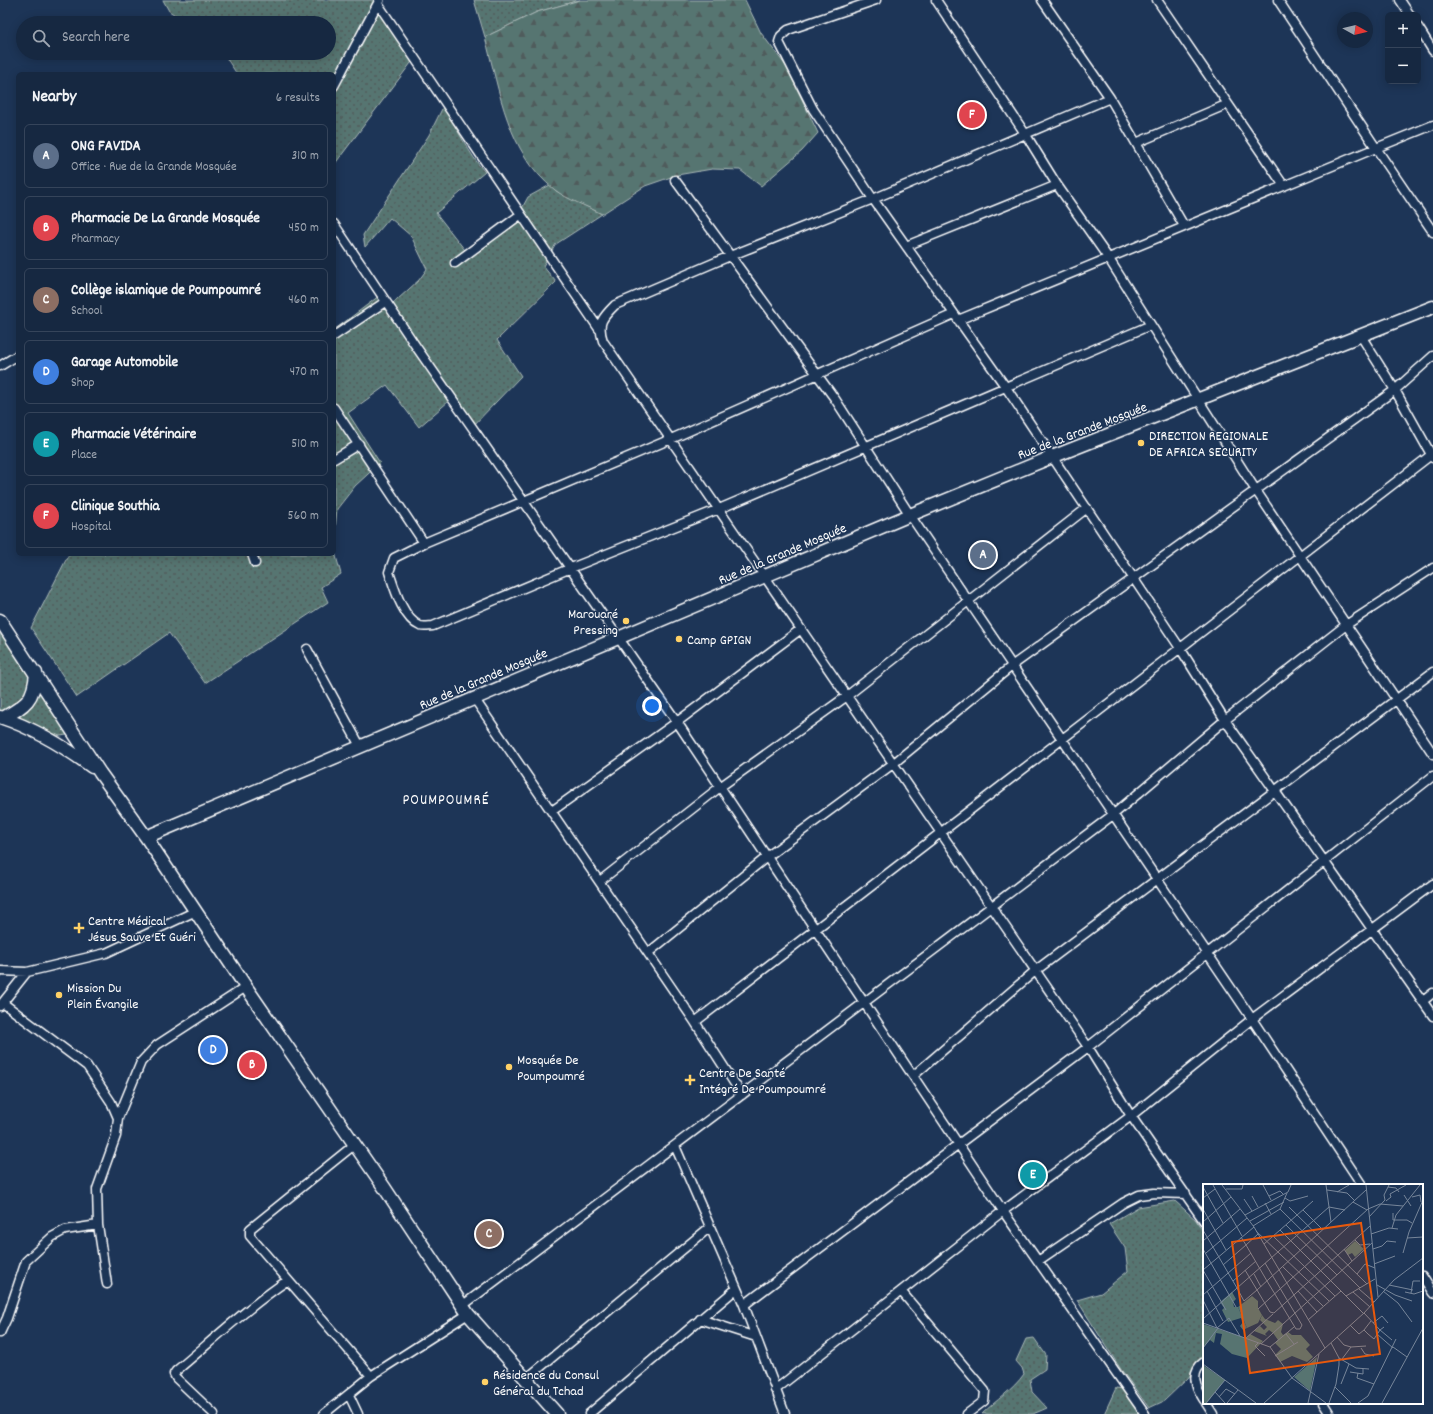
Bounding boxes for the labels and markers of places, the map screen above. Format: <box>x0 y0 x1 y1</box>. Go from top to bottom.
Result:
pin: F <box>959 100 985 130</box>
place label: DIRECTION REGIONALE DE AFRICA SECURITY <box>1149 427 1269 463</box>
marker: DIRECTION REGIONALE DE AFRICA SECURITY <box>1136 438 1146 448</box>
pin: A <box>970 540 996 570</box>
place label: Marouaré Pressing <box>568 605 618 641</box>
marker: Marouaré Pressing <box>621 616 631 626</box>
place label: Camp GPIGN <box>687 631 752 651</box>
marker: Camp GPIGN <box>674 634 684 644</box>
place label: Centre Médical Jésus Sauve Et Guéri <box>88 912 196 948</box>
marker: Centre Médical Jésus Sauve Et Guéri <box>73 922 85 934</box>
place label: Mission Du Plein Évangile <box>67 979 139 1015</box>
marker: Mission Du Plein Évangile <box>54 990 64 1000</box>
pin: D <box>200 1035 226 1065</box>
pin: B <box>239 1050 265 1080</box>
place label: Mosquée De Poumpoumré <box>517 1051 585 1087</box>
marker: Mosquée De Poumpoumré <box>504 1062 514 1072</box>
place label: Centre De Santé Intégré De Poumpoumré <box>699 1064 826 1100</box>
marker: Centre De Santé Intégré De Poumpoumré <box>684 1074 696 1086</box>
pin: E <box>1020 1160 1046 1190</box>
pin: C <box>476 1219 502 1249</box>
place label: Résidence du Consul Général du Tchad <box>493 1366 600 1402</box>
marker: Résidence du Consul Général du Tchad <box>480 1377 490 1387</box>

